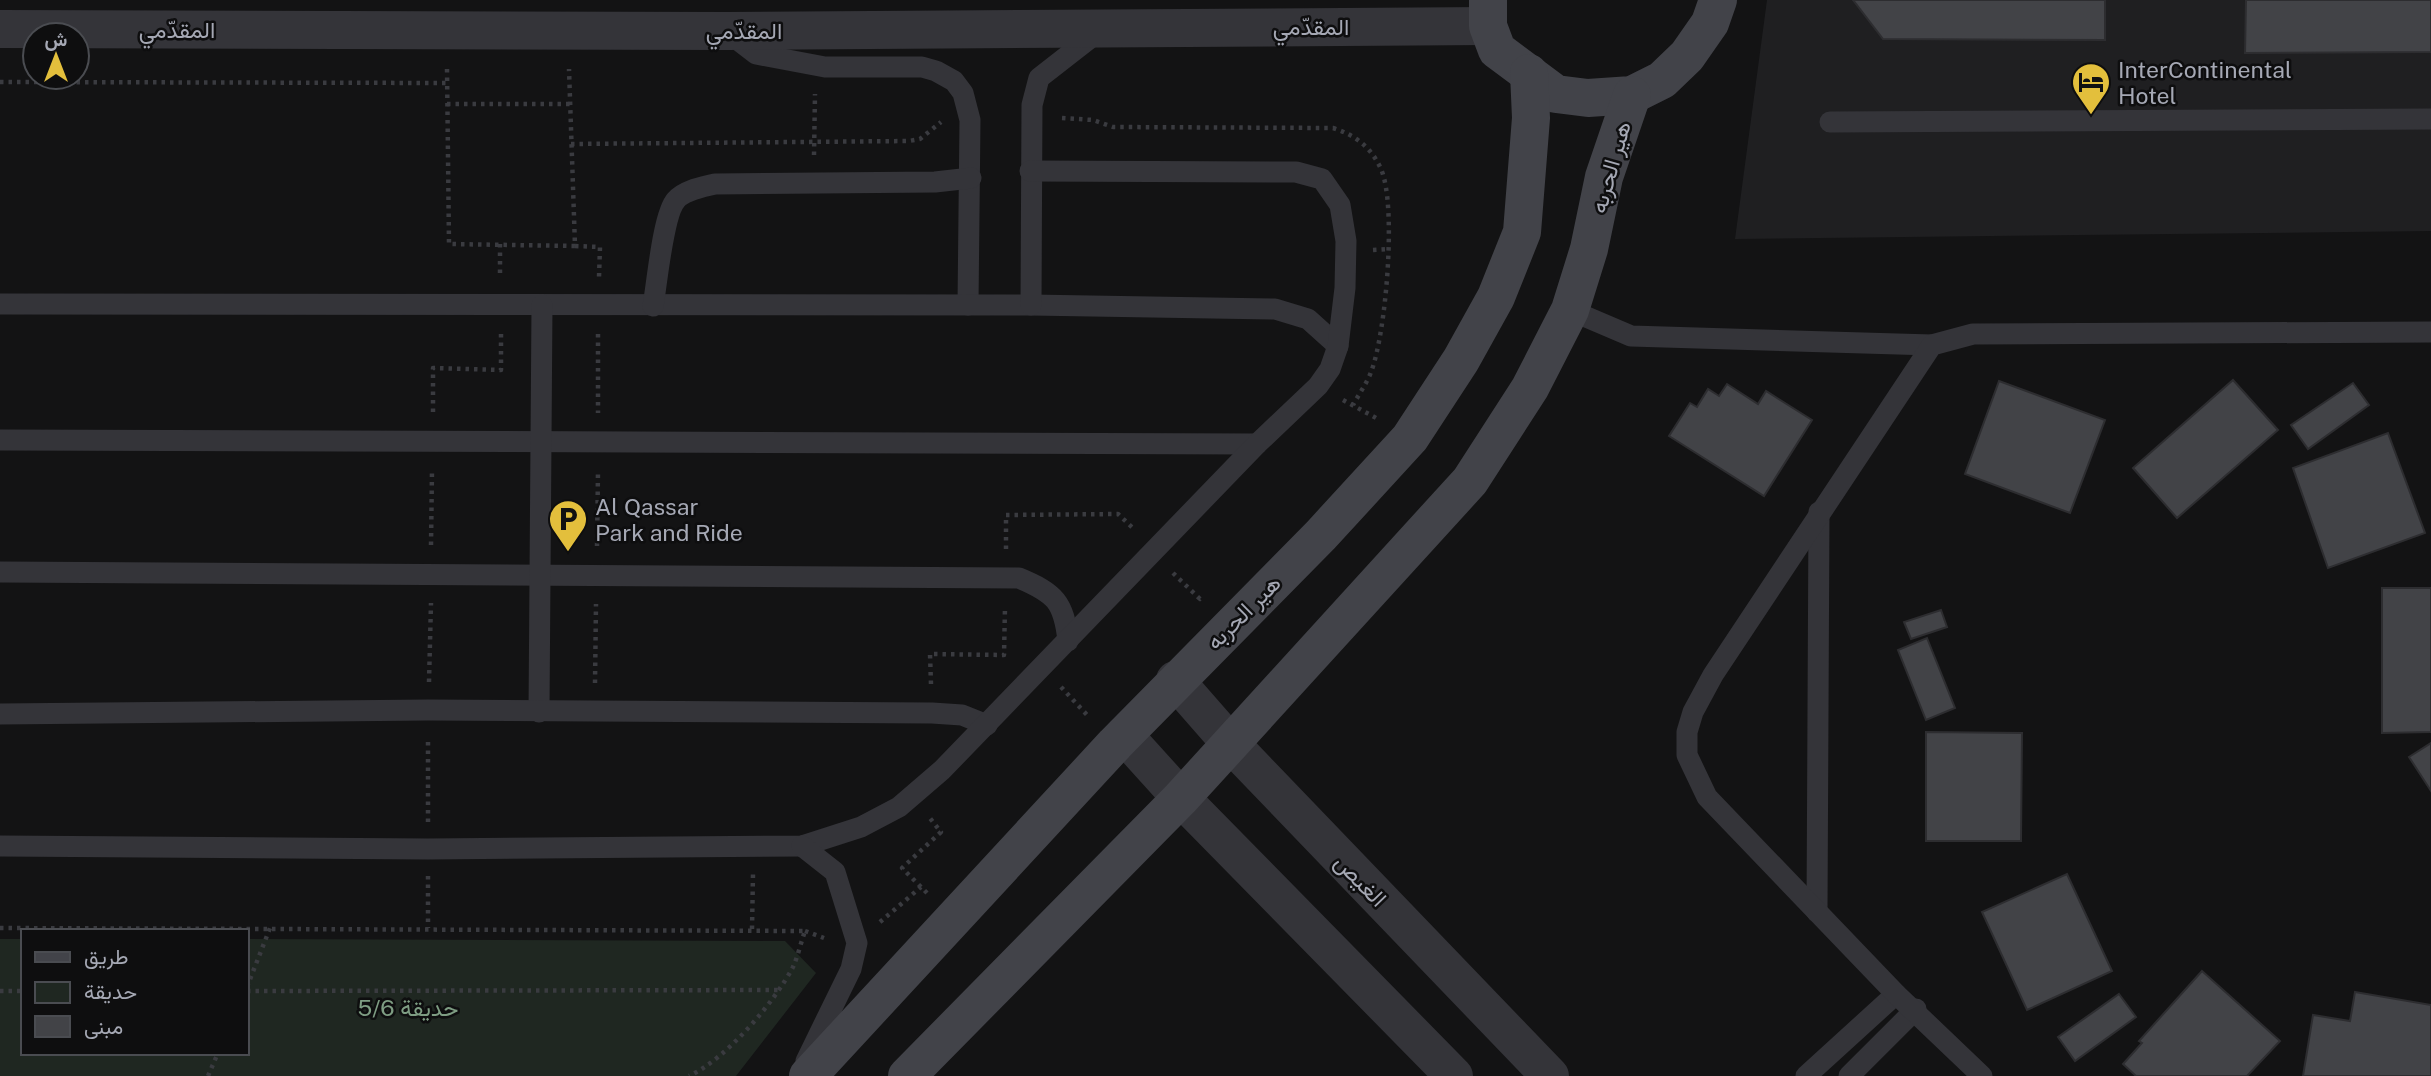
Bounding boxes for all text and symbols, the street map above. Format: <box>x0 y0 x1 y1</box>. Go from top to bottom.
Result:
street label: المقدّمي <box>1273 13 1349 46</box>
street label: المقدّمي <box>139 16 215 49</box>
street label: المقدّمي <box>706 17 782 50</box>
north arrow <box>21 21 91 91</box>
text: ش <box>45 28 68 51</box>
place label: InterContinental Hotel <box>2118 56 2292 109</box>
hotel icon: InterContinental Hotel <box>2070 61 2112 116</box>
street label: هير الحربه <box>1584 118 1638 217</box>
place label: Al Qassar Park and Ride <box>595 493 743 546</box>
parking icon: Al Qassar Park and Ride <box>547 498 589 553</box>
street label: هير الحربه <box>1200 569 1287 656</box>
street label: الغيص <box>1329 848 1392 913</box>
legend <box>21 929 248 1055</box>
text: طريق <box>84 944 129 970</box>
text: حديقة <box>84 979 137 1004</box>
park label: حديقة 5/6 <box>358 994 458 1021</box>
text: مبنى <box>84 1014 123 1039</box>

